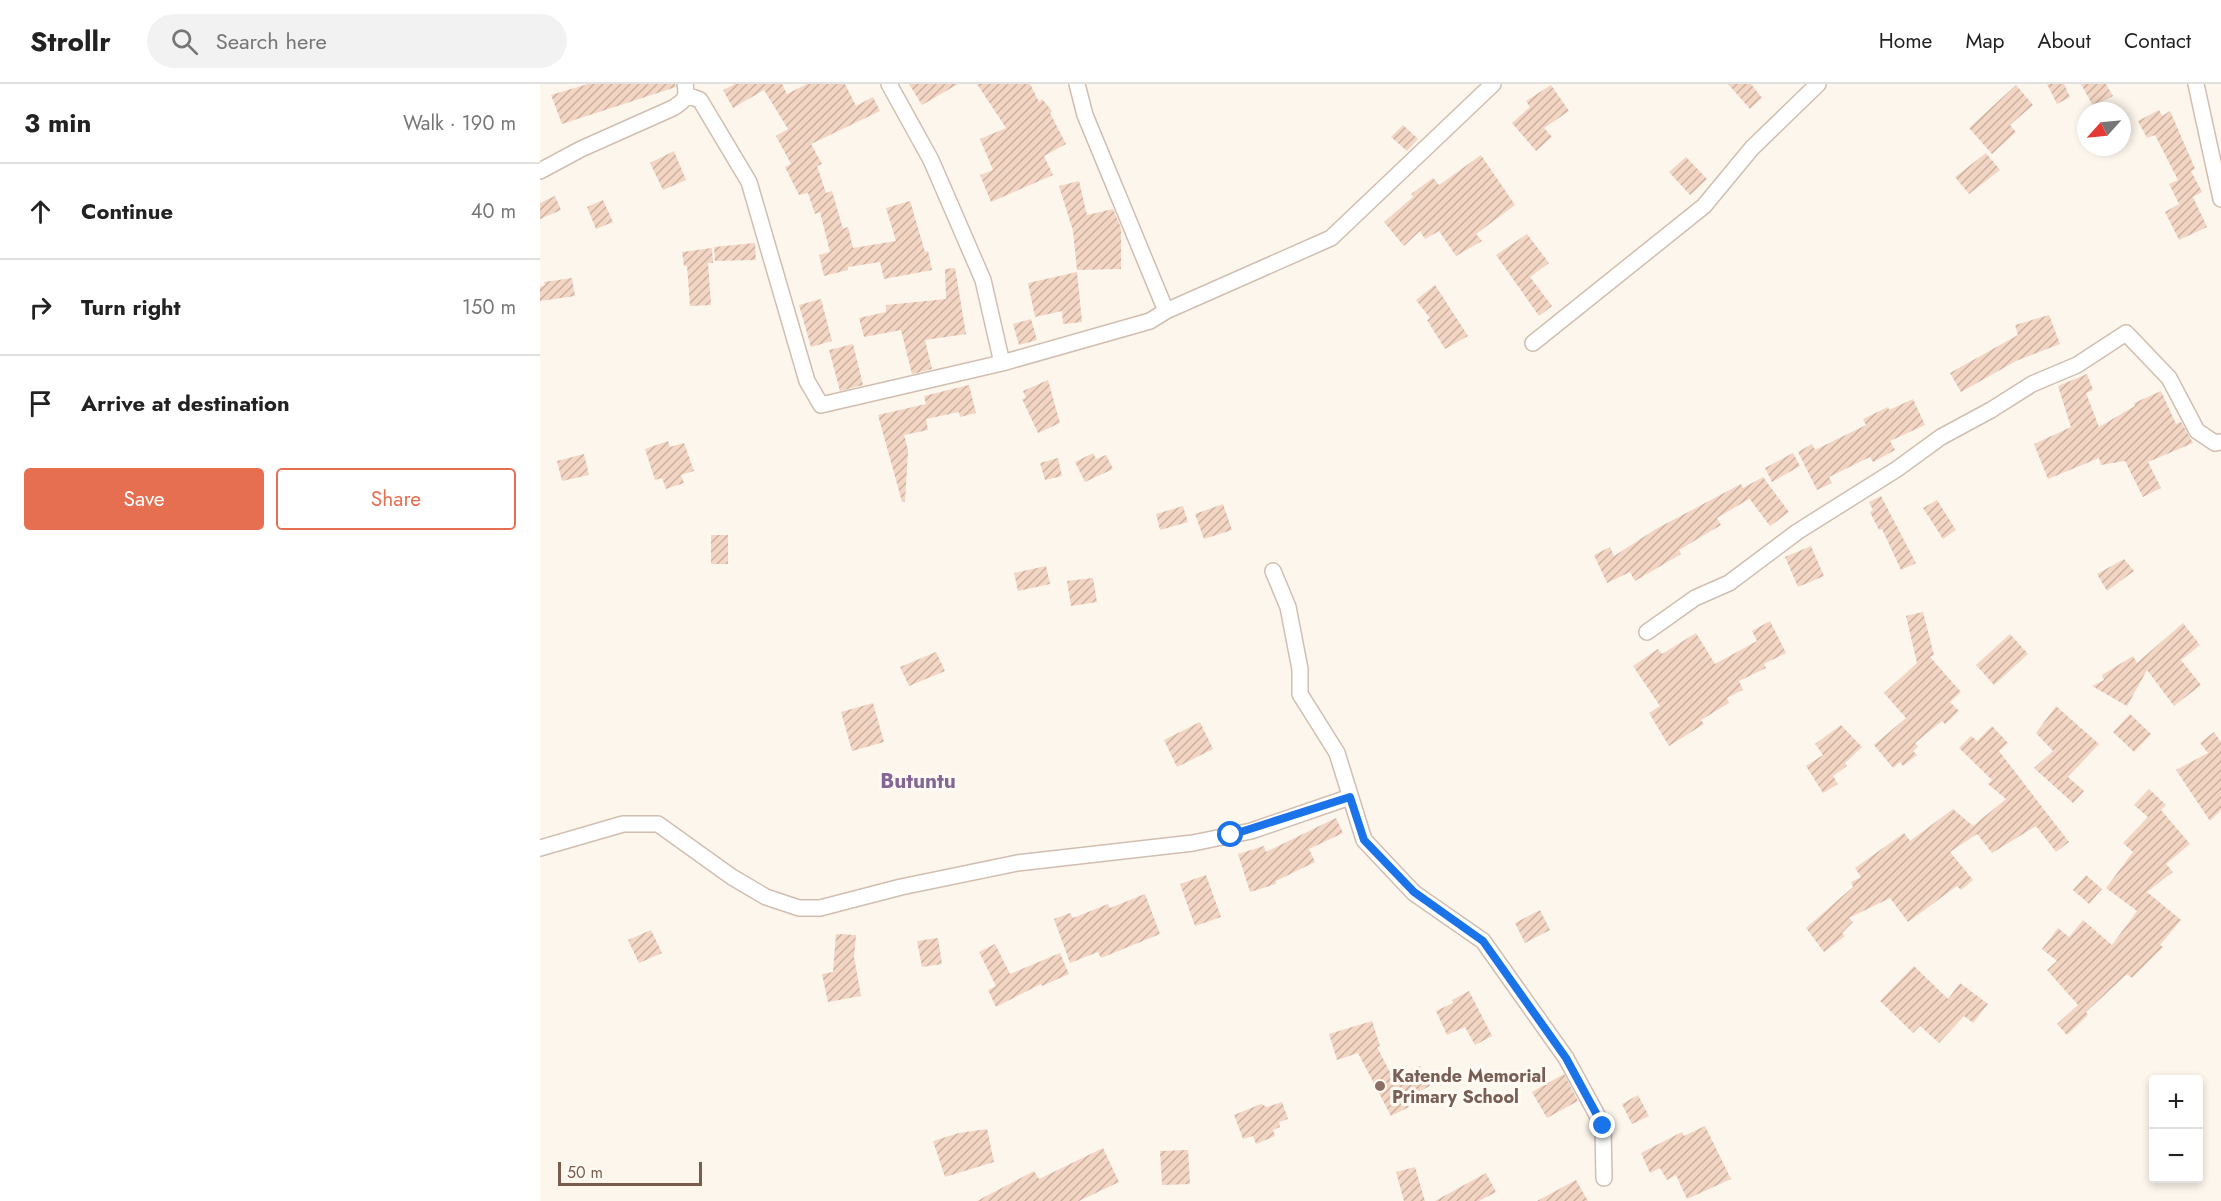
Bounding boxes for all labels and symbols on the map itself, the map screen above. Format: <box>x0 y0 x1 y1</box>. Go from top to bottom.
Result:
north arrow <box>2077 102 2131 156</box>
district label: Butuntu <box>880 766 956 796</box>
route start <box>1217 821 1243 847</box>
place label: Katende Memorial Primary School <box>1392 1063 1546 1110</box>
marker: Katende Memorial Primary School <box>1373 1079 1387 1093</box>
route end <box>1589 1112 1615 1138</box>
scale bar <box>558 1159 702 1186</box>

